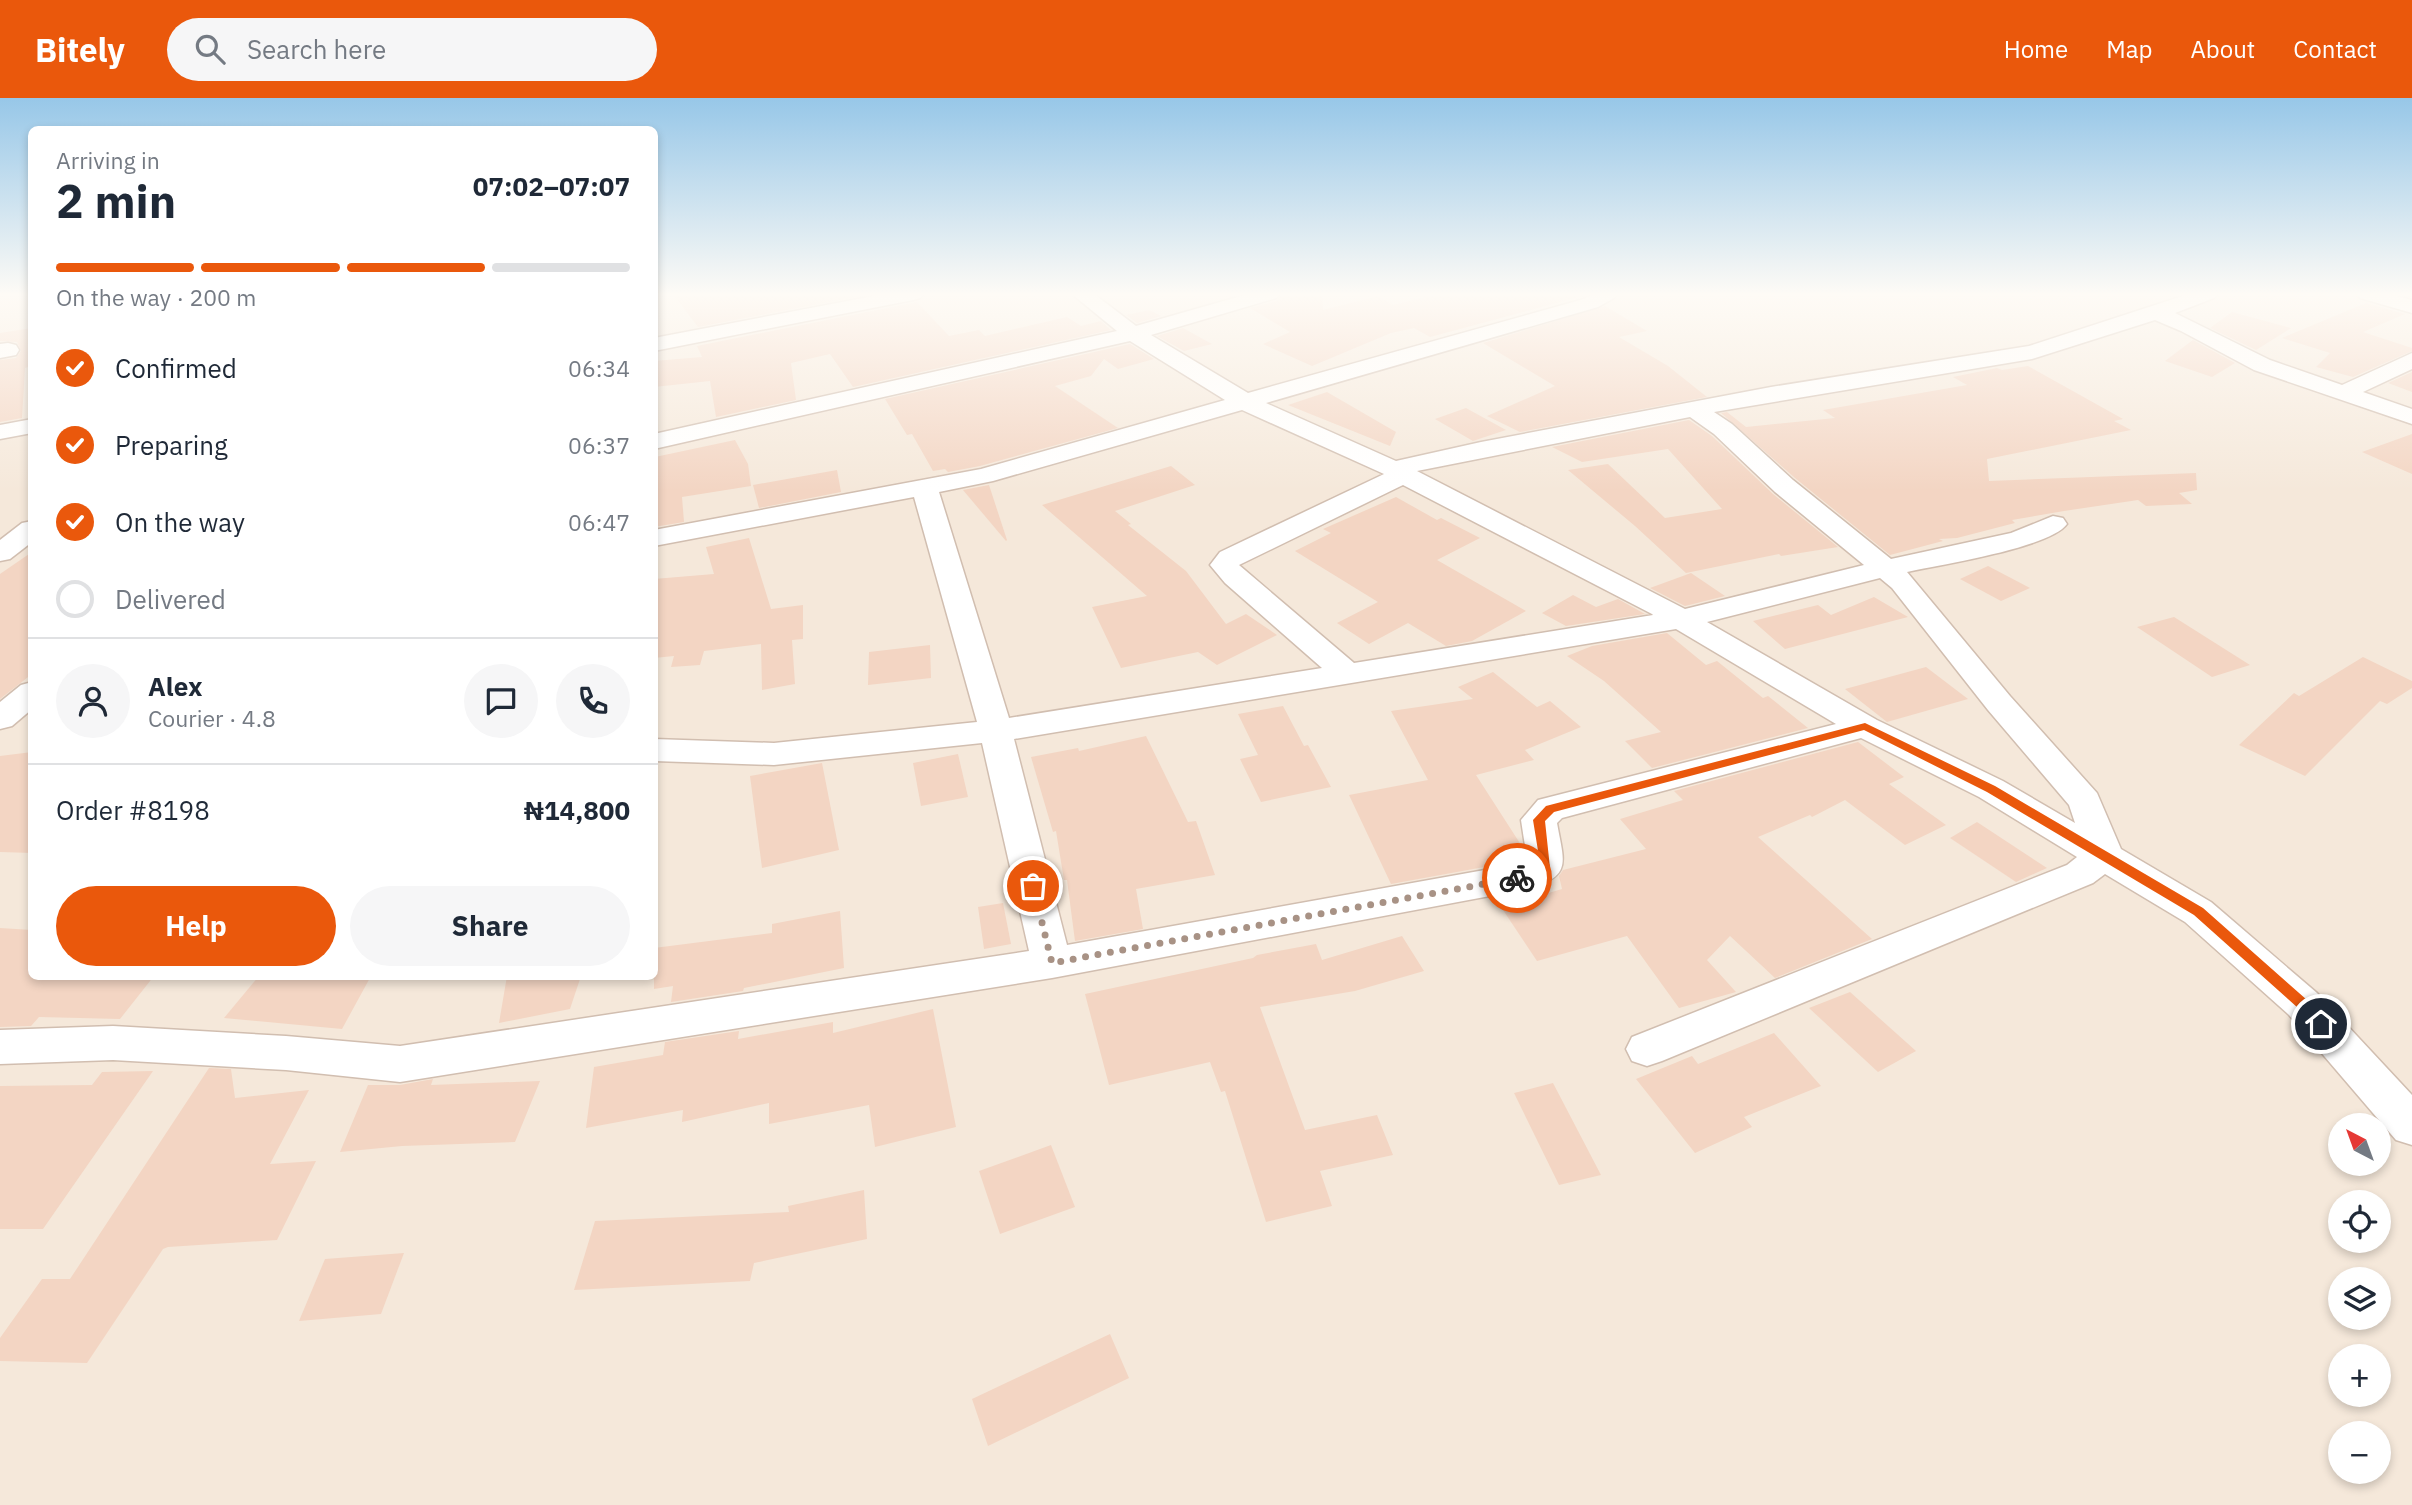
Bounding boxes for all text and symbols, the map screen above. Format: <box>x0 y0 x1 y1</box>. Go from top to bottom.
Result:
search box <box>167 18 657 81</box>
text: Bitely <box>35 28 125 71</box>
icon: search <box>191 30 229 68</box>
text: Search here <box>247 32 386 66</box>
text: Home <box>2004 33 2068 65</box>
text: Map <box>2106 33 2152 65</box>
text: About <box>2190 33 2255 65</box>
text: Contact <box>2293 33 2377 65</box>
text: Arriving in <box>56 145 160 175</box>
text: 07:02–07:07 <box>473 169 630 203</box>
text: 2 min <box>56 171 176 231</box>
text: On the way · 200 m <box>56 282 256 312</box>
icon: check <box>56 349 94 387</box>
text: Confirmed <box>115 351 237 385</box>
text: 06:34 <box>568 353 630 383</box>
icon: check <box>56 426 94 464</box>
text: Preparing <box>115 428 228 462</box>
text: 06:37 <box>568 430 630 460</box>
icon: check <box>56 503 94 541</box>
text: On the way <box>115 505 245 539</box>
text: 06:47 <box>568 507 630 537</box>
text: Delivered <box>115 582 226 616</box>
button: person <box>56 664 130 738</box>
button: chat <box>464 664 538 738</box>
button: phone <box>556 664 630 738</box>
text: Alex <box>148 669 202 703</box>
text: Courier · 4.8 <box>148 703 276 733</box>
text: Order #8198 <box>56 793 210 827</box>
text: ₦14,800 <box>524 793 630 827</box>
courier <box>1482 843 1552 913</box>
pin <box>1003 856 1063 916</box>
icon: bike <box>1498 859 1536 897</box>
icon: bag <box>1014 867 1052 905</box>
button: Help <box>56 886 336 966</box>
button: Share <box>350 886 630 966</box>
pin <box>2291 994 2351 1054</box>
icon: home <box>2302 1005 2340 1043</box>
north arrow <box>2328 1113 2390 1176</box>
map controls <box>2328 1113 2391 1484</box>
button: locate <box>2328 1190 2391 1253</box>
button: layers <box>2328 1267 2391 1330</box>
button: + <box>2328 1344 2391 1407</box>
button: − <box>2328 1421 2391 1484</box>

